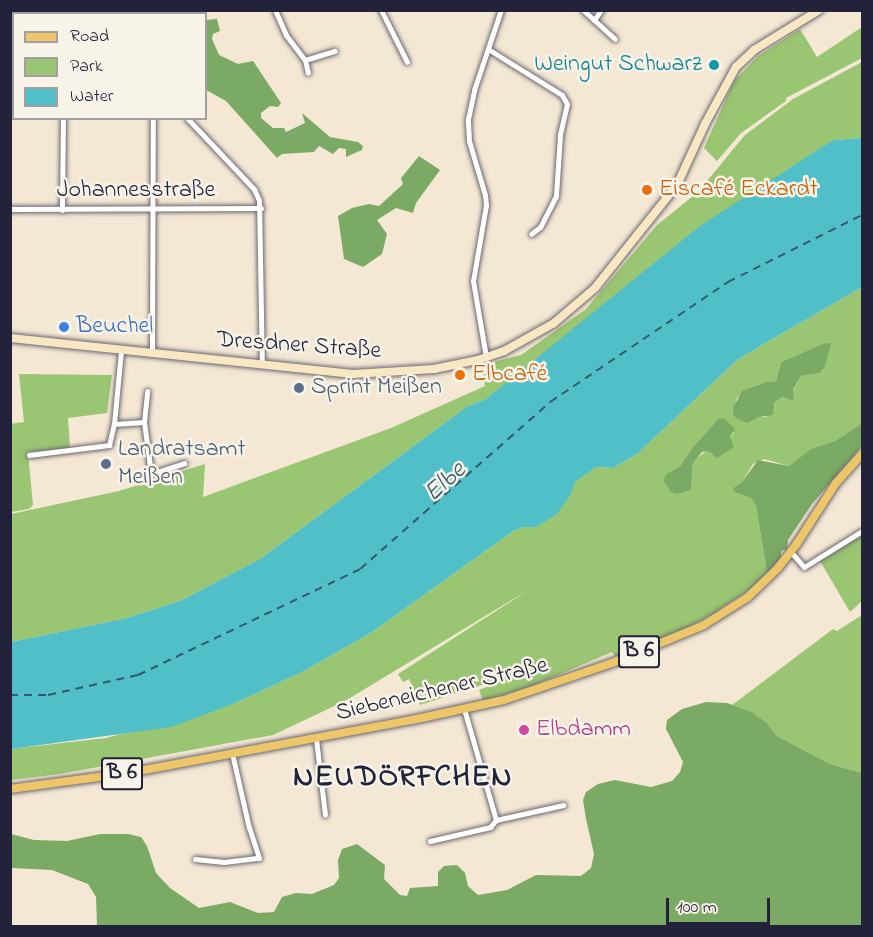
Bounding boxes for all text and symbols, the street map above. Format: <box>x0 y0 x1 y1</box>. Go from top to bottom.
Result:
legend <box>12 12 207 120</box>
text: Road <box>70 24 109 50</box>
place label: Weingut Schwarz <box>534 51 702 79</box>
text: Park <box>70 54 103 80</box>
marker: Weingut Schwarz <box>707 58 721 72</box>
text: Water <box>70 84 113 110</box>
place label: Eiscafé Eckardt <box>659 176 818 204</box>
street label: Johannesstraße <box>57 177 215 205</box>
marker: Eiscafé Eckardt <box>640 183 654 197</box>
place label: Beuchel <box>76 313 153 341</box>
marker: Beuchel <box>57 320 71 334</box>
street label: Dresdner Straße <box>216 326 382 366</box>
place label: Elbcafé <box>472 361 547 389</box>
marker: Elbcafé <box>453 368 467 382</box>
place label: Sprint Meißen <box>311 374 442 402</box>
marker: Sprint Meißen <box>292 381 306 395</box>
place label: Landratsamt Meißen <box>118 436 245 492</box>
water label: Elbe <box>419 456 473 510</box>
marker: Landratsamt Meißen <box>99 457 113 471</box>
road number: B 6 <box>618 633 660 671</box>
street label: Siebeneichener Straße <box>333 652 551 728</box>
place label: Elbdamm <box>536 716 631 744</box>
marker: Elbdamm <box>517 723 531 737</box>
road number: B 6 <box>101 755 143 793</box>
district label: NEUDÖRFCHEN <box>293 760 513 796</box>
scale bar <box>669 886 772 924</box>
text: 100 m <box>677 895 717 921</box>

